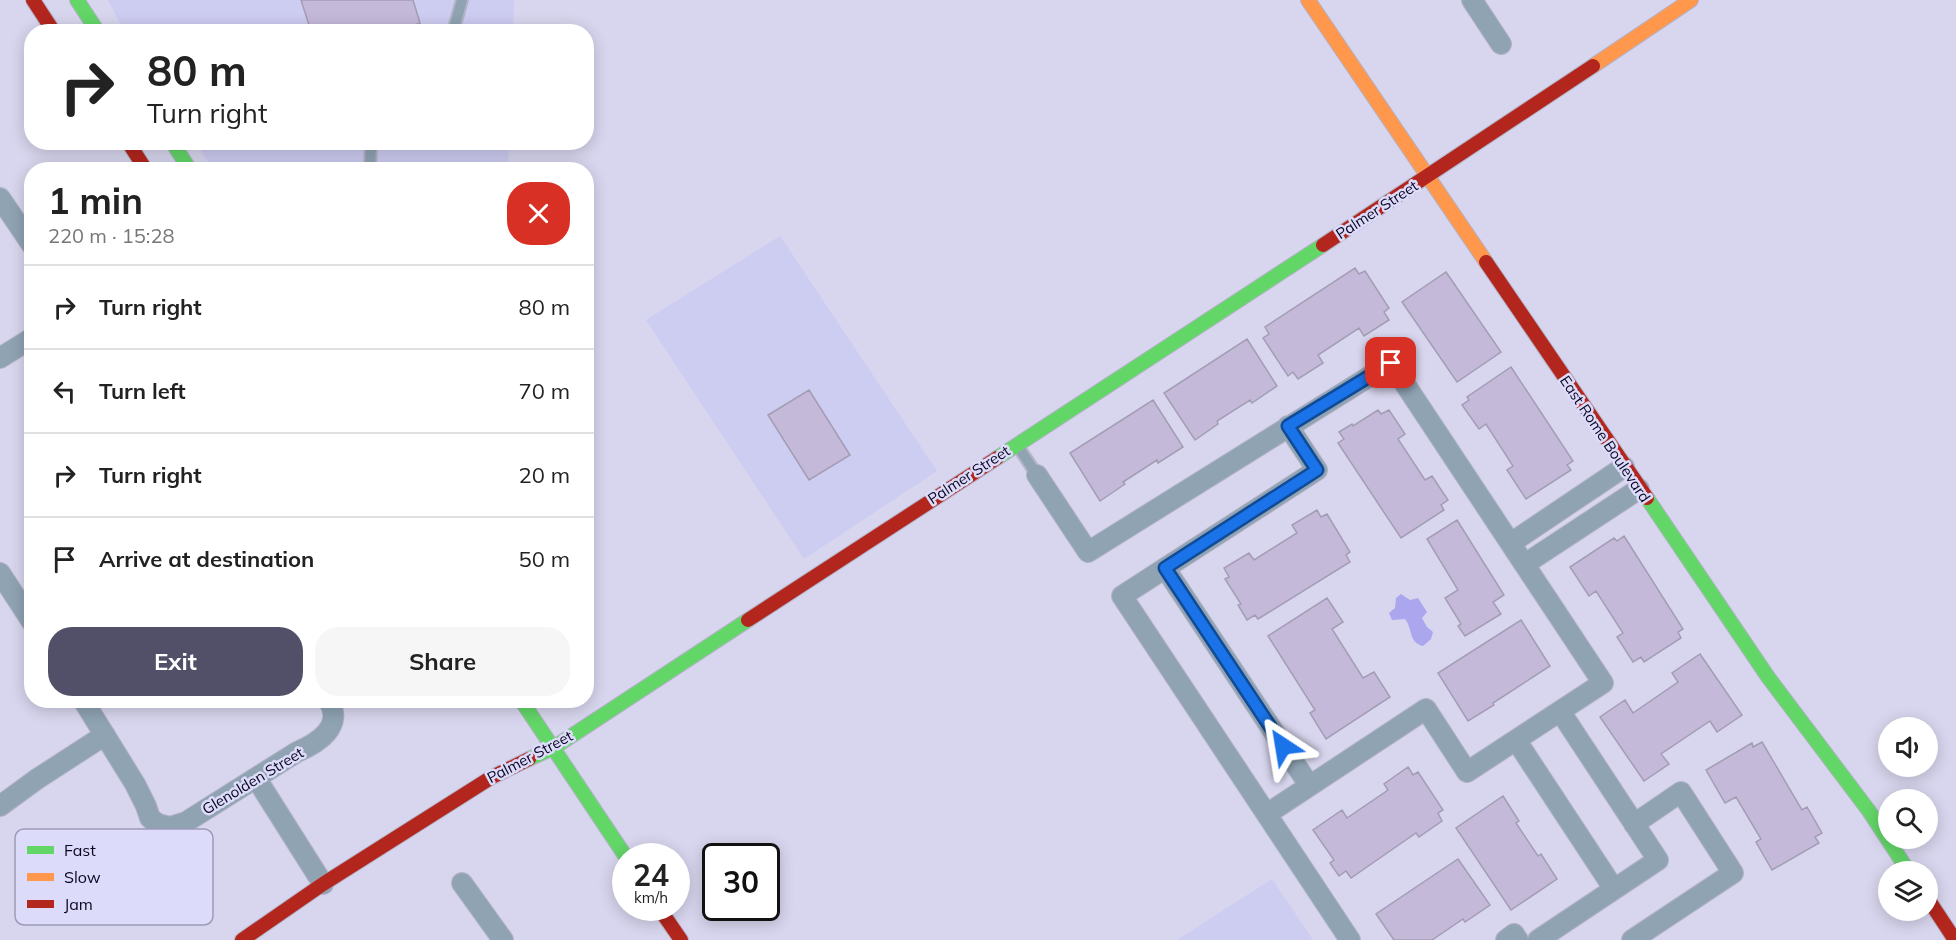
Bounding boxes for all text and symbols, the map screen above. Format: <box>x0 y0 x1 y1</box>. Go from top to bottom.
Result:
text: 80 m <box>147 44 247 97</box>
icon: right <box>48 48 126 126</box>
text: Turn right <box>147 96 267 130</box>
street label: Palmer Street <box>1332 176 1421 243</box>
text: 1 min <box>48 178 143 223</box>
button: close <box>507 182 570 245</box>
text: 220 m · 15:28 <box>48 223 174 248</box>
icon: right <box>48 291 81 324</box>
text: Turn right <box>99 293 202 321</box>
text: 80 m <box>519 293 570 321</box>
pin <box>1365 337 1416 388</box>
icon: arrive <box>1374 346 1407 379</box>
street label: East Rome Boulevard <box>1556 372 1655 506</box>
icon: left <box>48 375 81 408</box>
text: Turn left <box>99 377 186 405</box>
text: 70 m <box>519 377 570 405</box>
street label: Palmer Street <box>924 441 1013 508</box>
icon: right <box>48 459 81 492</box>
text: Turn right <box>99 461 202 489</box>
text: 20 m <box>519 461 570 489</box>
icon: arrive <box>48 543 81 576</box>
text: Arrive at destination <box>99 545 314 573</box>
text: 50 m <box>519 545 570 573</box>
button: Exit <box>48 627 303 696</box>
button: Share <box>315 627 570 696</box>
position arrow <box>1251 714 1315 778</box>
map controls <box>1878 717 1938 921</box>
button: sound <box>1878 717 1938 777</box>
street label: Palmer Street <box>484 726 576 787</box>
street label: Glenolden Street <box>199 743 307 818</box>
button: search <box>1878 789 1938 849</box>
legend <box>15 829 213 925</box>
text: Fast <box>64 840 96 860</box>
speed limit sign: 30 <box>702 843 780 921</box>
text: 24 <box>633 856 669 894</box>
button: layers <box>1878 861 1938 921</box>
text: Slow <box>64 867 101 887</box>
text: km/h <box>634 888 668 907</box>
text: Jam <box>64 894 93 914</box>

